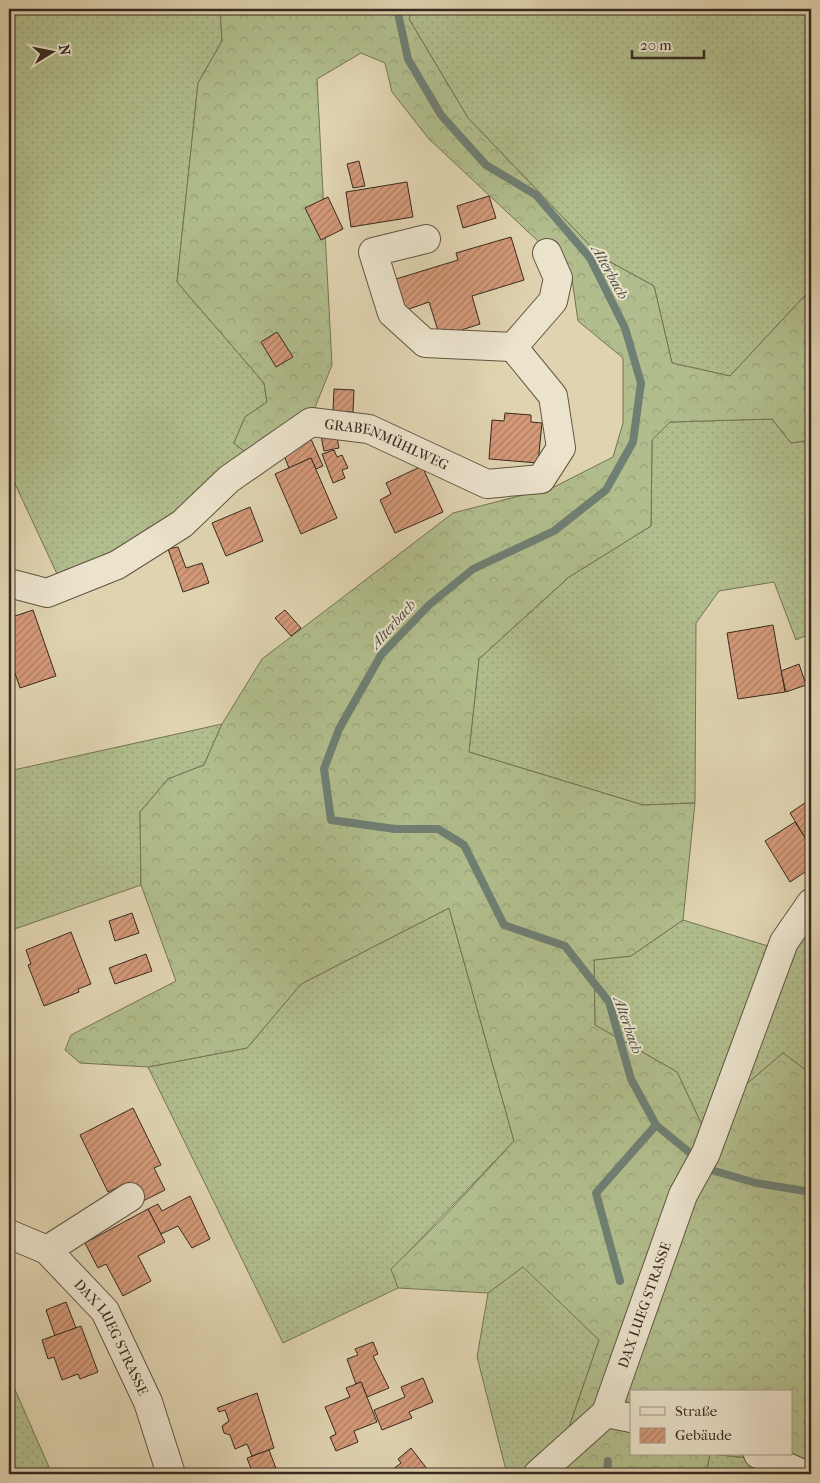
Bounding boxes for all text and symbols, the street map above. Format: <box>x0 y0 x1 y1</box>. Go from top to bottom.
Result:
north arrow <box>28 28 78 78</box>
scale bar <box>632 28 705 60</box>
text: 20 m <box>640 36 672 54</box>
text: N <box>55 43 74 57</box>
water label: Alterbach <box>587 240 632 303</box>
street label: GRABENMÜHLWEG <box>324 415 451 473</box>
water label: Alterbach <box>365 596 420 654</box>
water label: Alterbach <box>609 992 646 1056</box>
street label: DAX LUEG STRASSE <box>614 1239 674 1370</box>
street label: DAX LUEG STRASSE <box>71 1276 152 1398</box>
legend <box>630 1390 792 1456</box>
text: Straße <box>675 1402 718 1420</box>
text: Gebäude <box>675 1426 732 1444</box>

